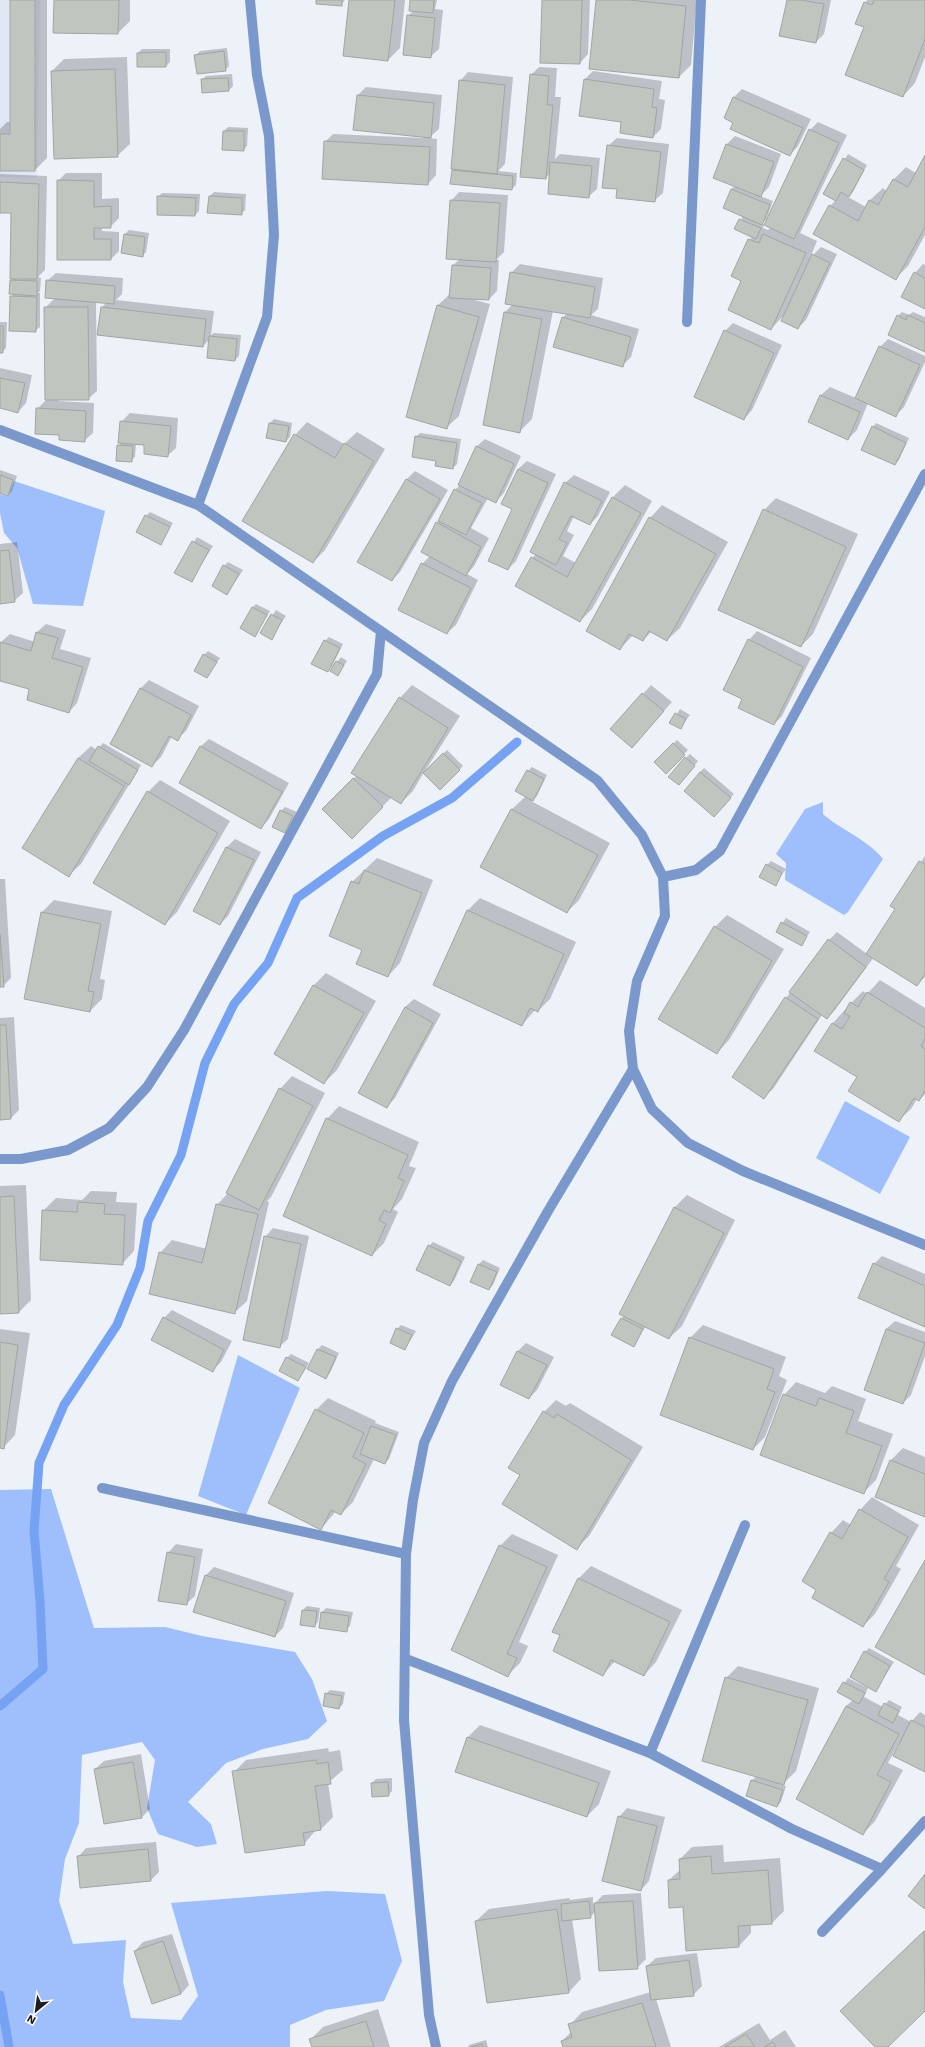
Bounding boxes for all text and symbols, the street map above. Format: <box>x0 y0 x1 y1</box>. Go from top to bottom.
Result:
north arrow <box>16 1991 56 2031</box>
text: N <box>25 2012 38 2027</box>

